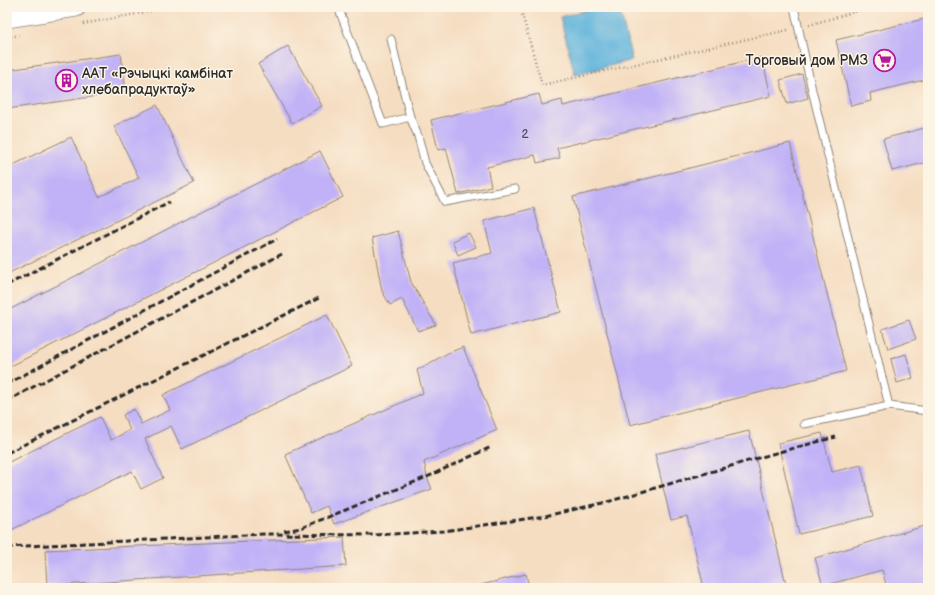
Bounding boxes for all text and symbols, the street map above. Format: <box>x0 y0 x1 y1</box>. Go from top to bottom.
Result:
supermarket icon: Торговый дом РМЗ <box>871 47 897 73</box>
place label: Торговый дом РМЗ <box>745 52 868 69</box>
place label: ААТ «Рэчыцкі камбінат хлебапрадуктаў» <box>81 65 234 98</box>
building icon: ААТ «Рэчыцкі камбінат хлебапрадуктаў» <box>53 68 79 94</box>
house number: 2 <box>521 127 529 142</box>

